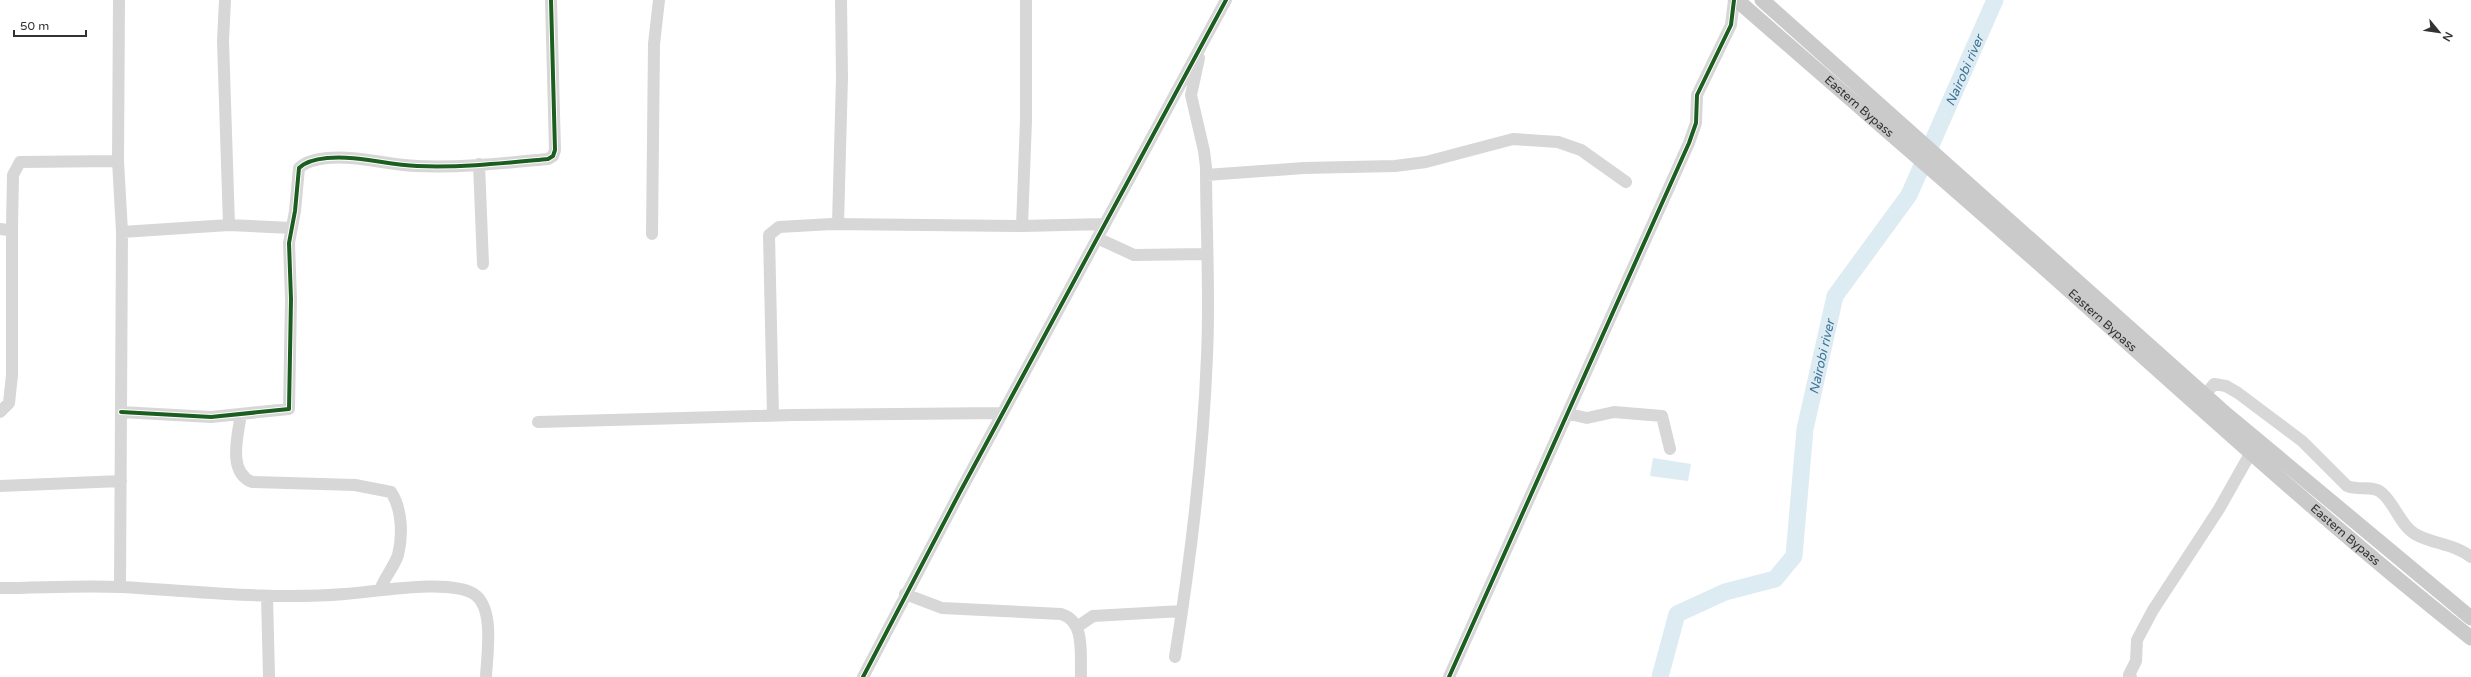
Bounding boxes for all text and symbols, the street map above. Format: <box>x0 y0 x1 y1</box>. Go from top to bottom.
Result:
scale bar <box>14 12 86 38</box>
north arrow <box>2419 12 2459 52</box>
text: 50 m <box>20 19 49 33</box>
text: N <box>2439 30 2455 44</box>
water label: Nairobi river <box>1942 31 1988 109</box>
street label: Eastern Bypass <box>1822 73 1897 140</box>
street label: Eastern Bypass <box>2065 286 2140 355</box>
water label: Nairobi river <box>1806 316 1839 396</box>
street label: Eastern Bypass <box>2308 501 2383 568</box>

